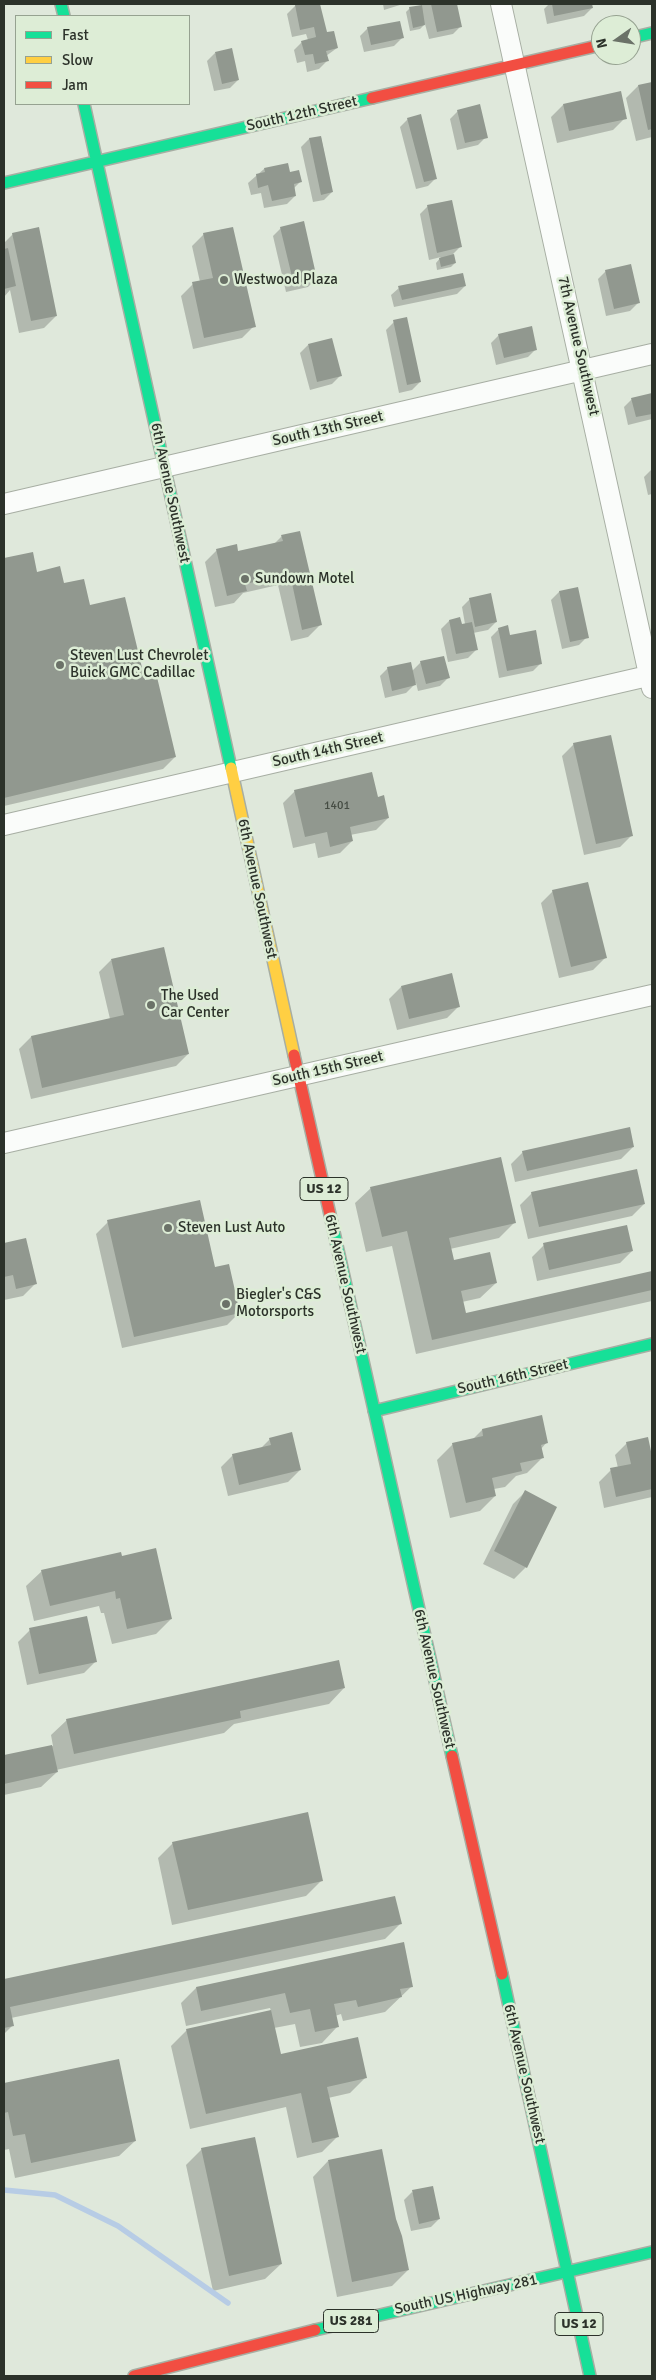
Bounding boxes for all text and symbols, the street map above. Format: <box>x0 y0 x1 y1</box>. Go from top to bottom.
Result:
legend <box>15 15 190 105</box>
north arrow <box>591 15 641 65</box>
text: Fast <box>62 26 89 44</box>
text: N <box>592 37 611 50</box>
text: Slow <box>62 51 93 69</box>
text: Jam <box>62 76 88 94</box>
street label: South 12th Street <box>245 93 359 135</box>
place label: Westwood Plaza <box>234 271 338 289</box>
marker: Westwood Plaza <box>218 274 230 286</box>
street label: 7th Avenue Southwest <box>553 275 603 417</box>
street label: South 13th Street <box>271 408 385 450</box>
street label: 6th Avenue Southwest <box>146 421 194 565</box>
place label: Sundown Motel <box>255 570 354 588</box>
marker: Sundown Motel <box>239 573 251 585</box>
place label: Steven Lust Chevrolet Buick GMC Cadillac <box>70 647 209 682</box>
marker: Steven Lust Chevrolet Buick GMC Cadillac <box>54 659 66 671</box>
street label: South 14th Street <box>271 729 385 771</box>
house number: 1401 <box>324 799 350 813</box>
street label: 6th Avenue Southwest <box>233 817 281 961</box>
place label: The Used Car Center <box>161 987 229 1022</box>
marker: The Used Car Center <box>145 999 157 1011</box>
street label: South 15th Street <box>271 1048 385 1090</box>
road number: US 12 <box>300 1178 348 1200</box>
street label: 6th Avenue Southwest <box>320 1213 370 1355</box>
place label: Steven Lust Auto <box>178 1219 285 1237</box>
marker: Steven Lust Auto <box>162 1222 174 1234</box>
place label: Biegler's C&S Motorsports <box>236 1286 321 1321</box>
marker: Biegler's C&S Motorsports <box>220 1298 232 1310</box>
street label: South 16th Street <box>456 1356 570 1398</box>
street label: 6th Avenue Southwest <box>409 1608 459 1750</box>
street label: 6th Avenue Southwest <box>499 2003 549 2145</box>
street label: South US Highway 281 <box>393 2271 539 2319</box>
road number: US 281 <box>324 2310 378 2332</box>
road number: US 12 <box>555 2312 603 2336</box>

